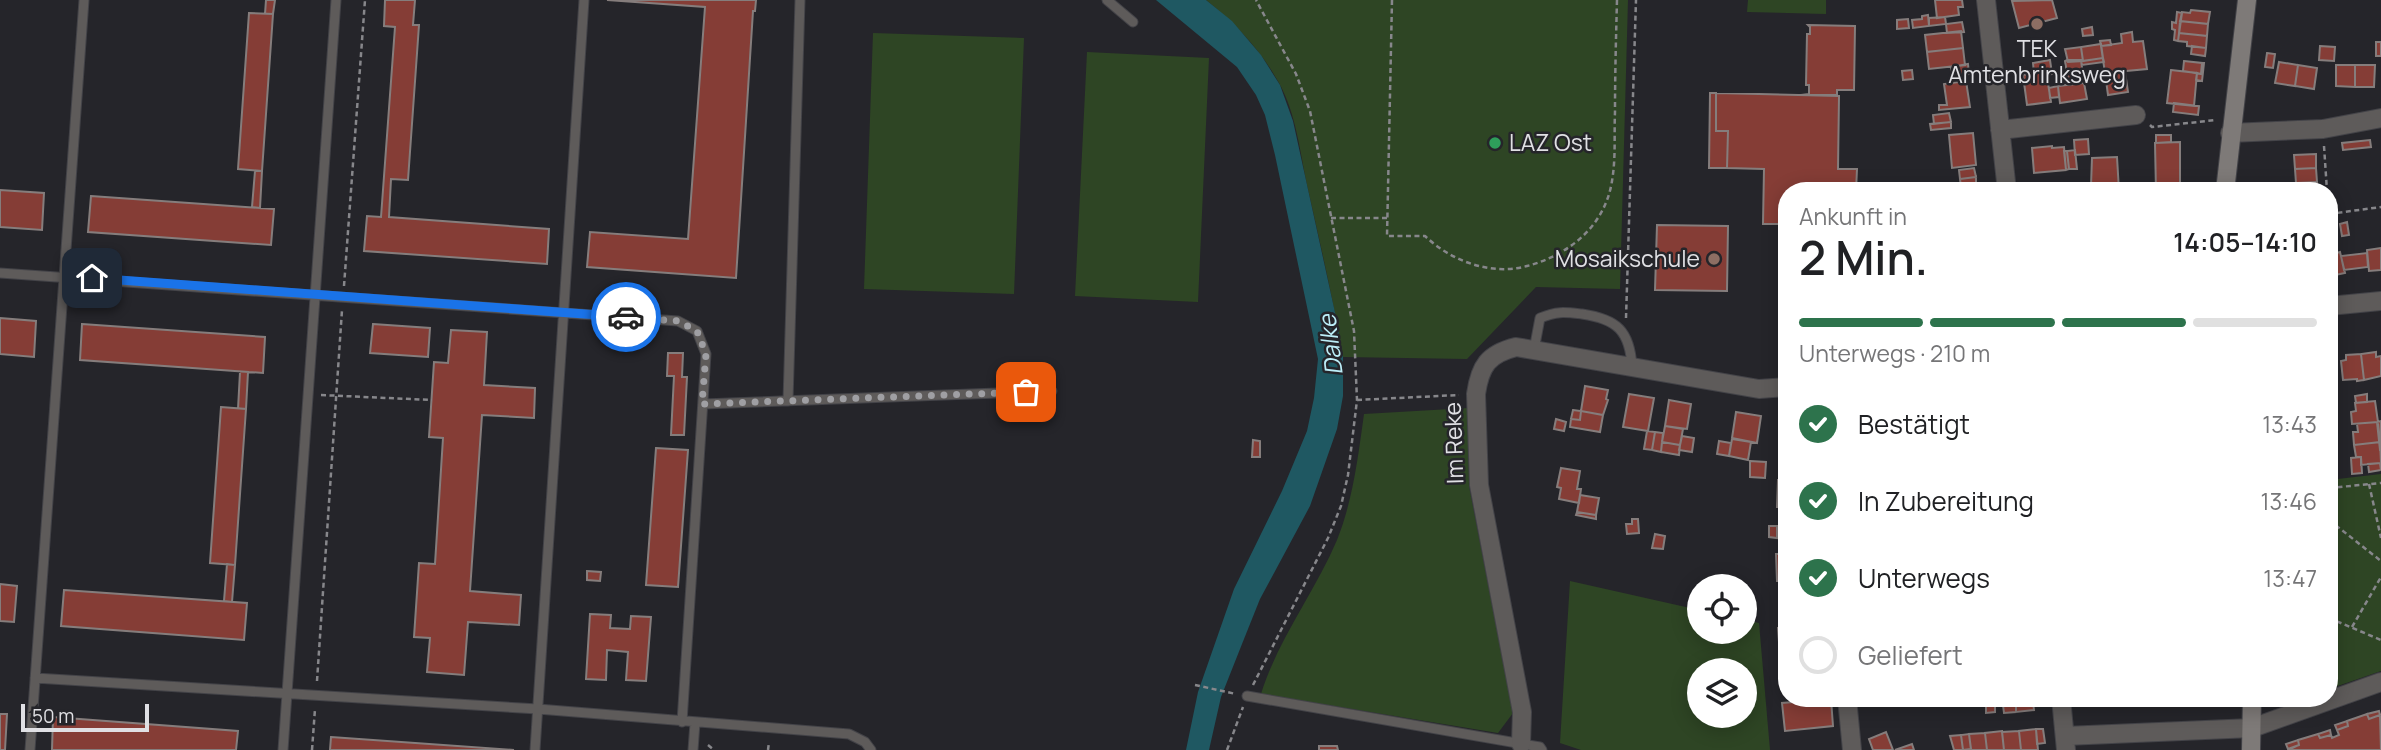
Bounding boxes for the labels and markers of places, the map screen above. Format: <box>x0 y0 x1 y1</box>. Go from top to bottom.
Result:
marker: TEK Amtenbrinksweg <box>2029 16 2045 32</box>
place label: TEK Amtenbrinksweg <box>1948 32 2126 90</box>
place label: LAZ Ost <box>1509 126 1592 158</box>
marker: LAZ Ost <box>1487 135 1503 151</box>
place label: Mosaikschule <box>1555 242 1700 274</box>
pin <box>62 248 122 308</box>
marker: Mosaikschule <box>1706 251 1722 267</box>
pin <box>996 362 1056 422</box>

